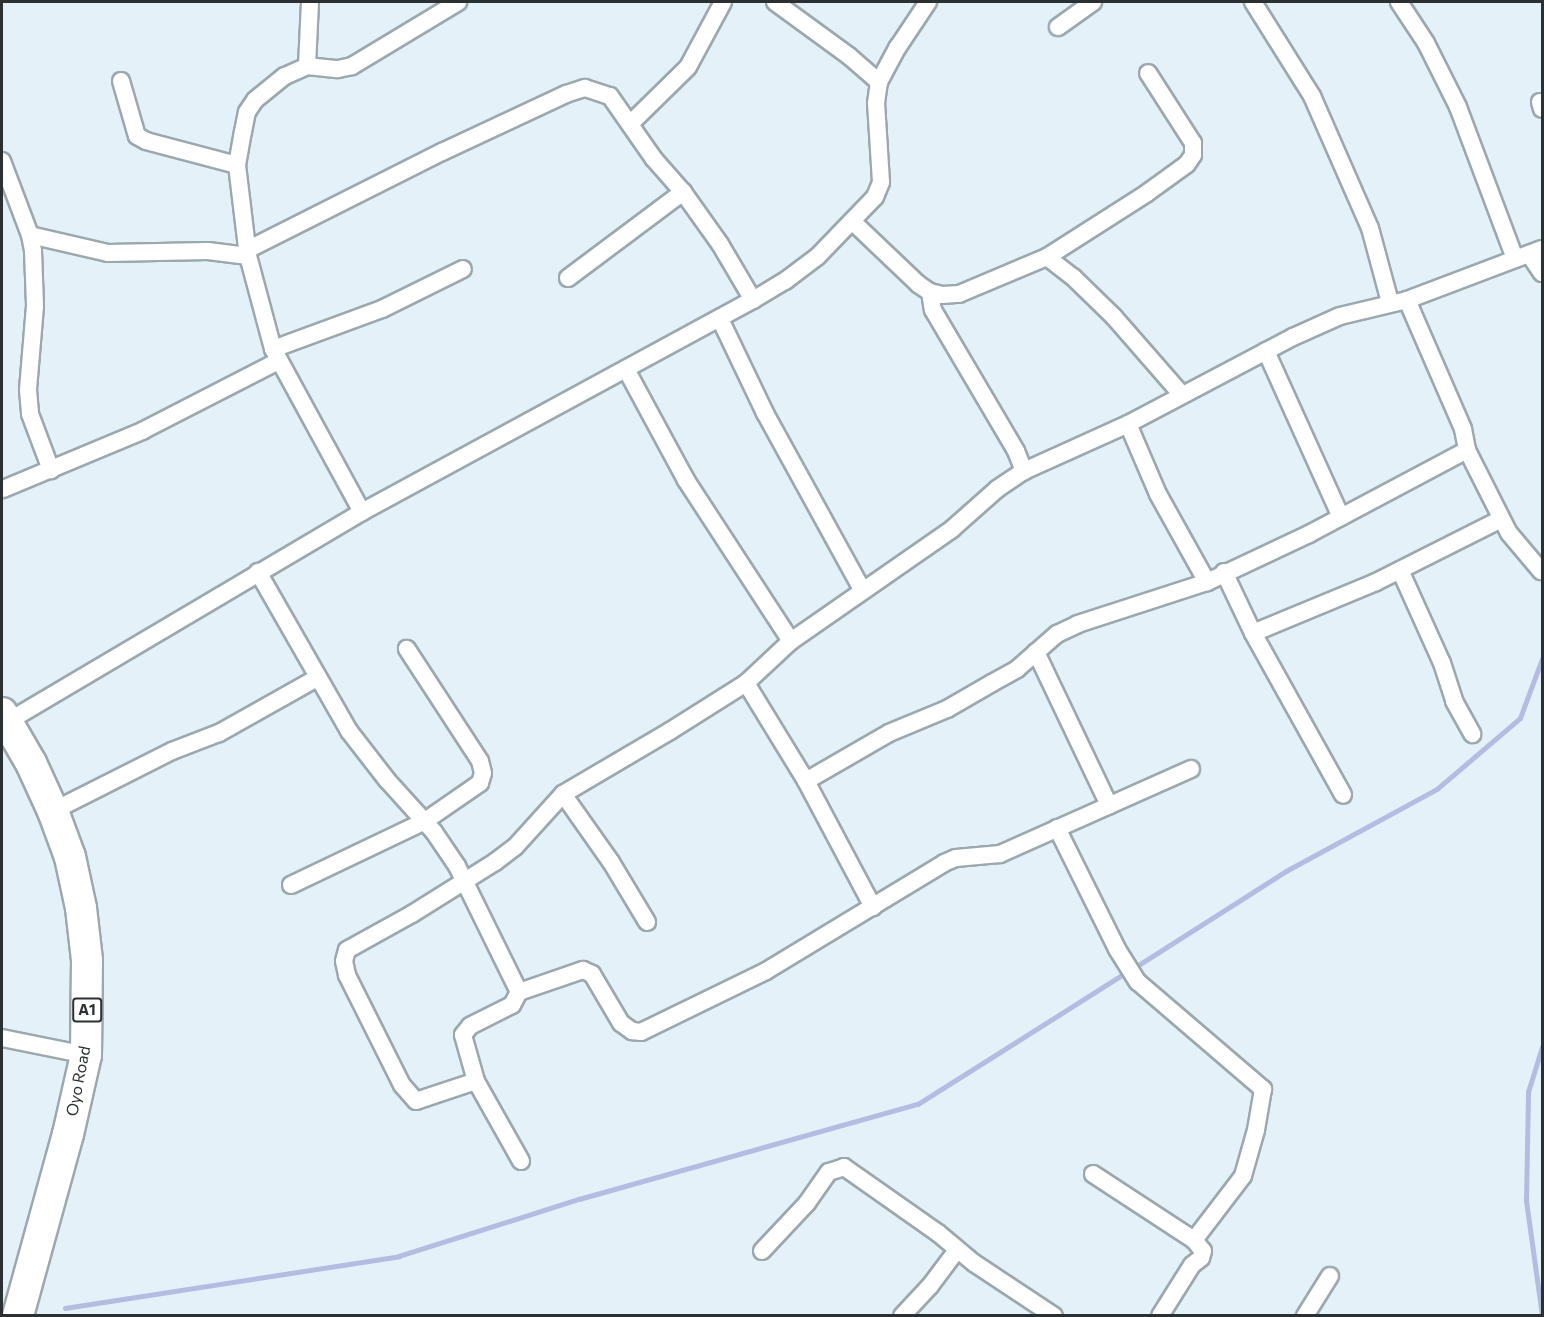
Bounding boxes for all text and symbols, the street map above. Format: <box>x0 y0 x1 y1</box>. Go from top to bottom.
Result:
road number: A1 <box>72 998 102 1022</box>
street label: Oyo Road <box>62 1044 94 1118</box>

